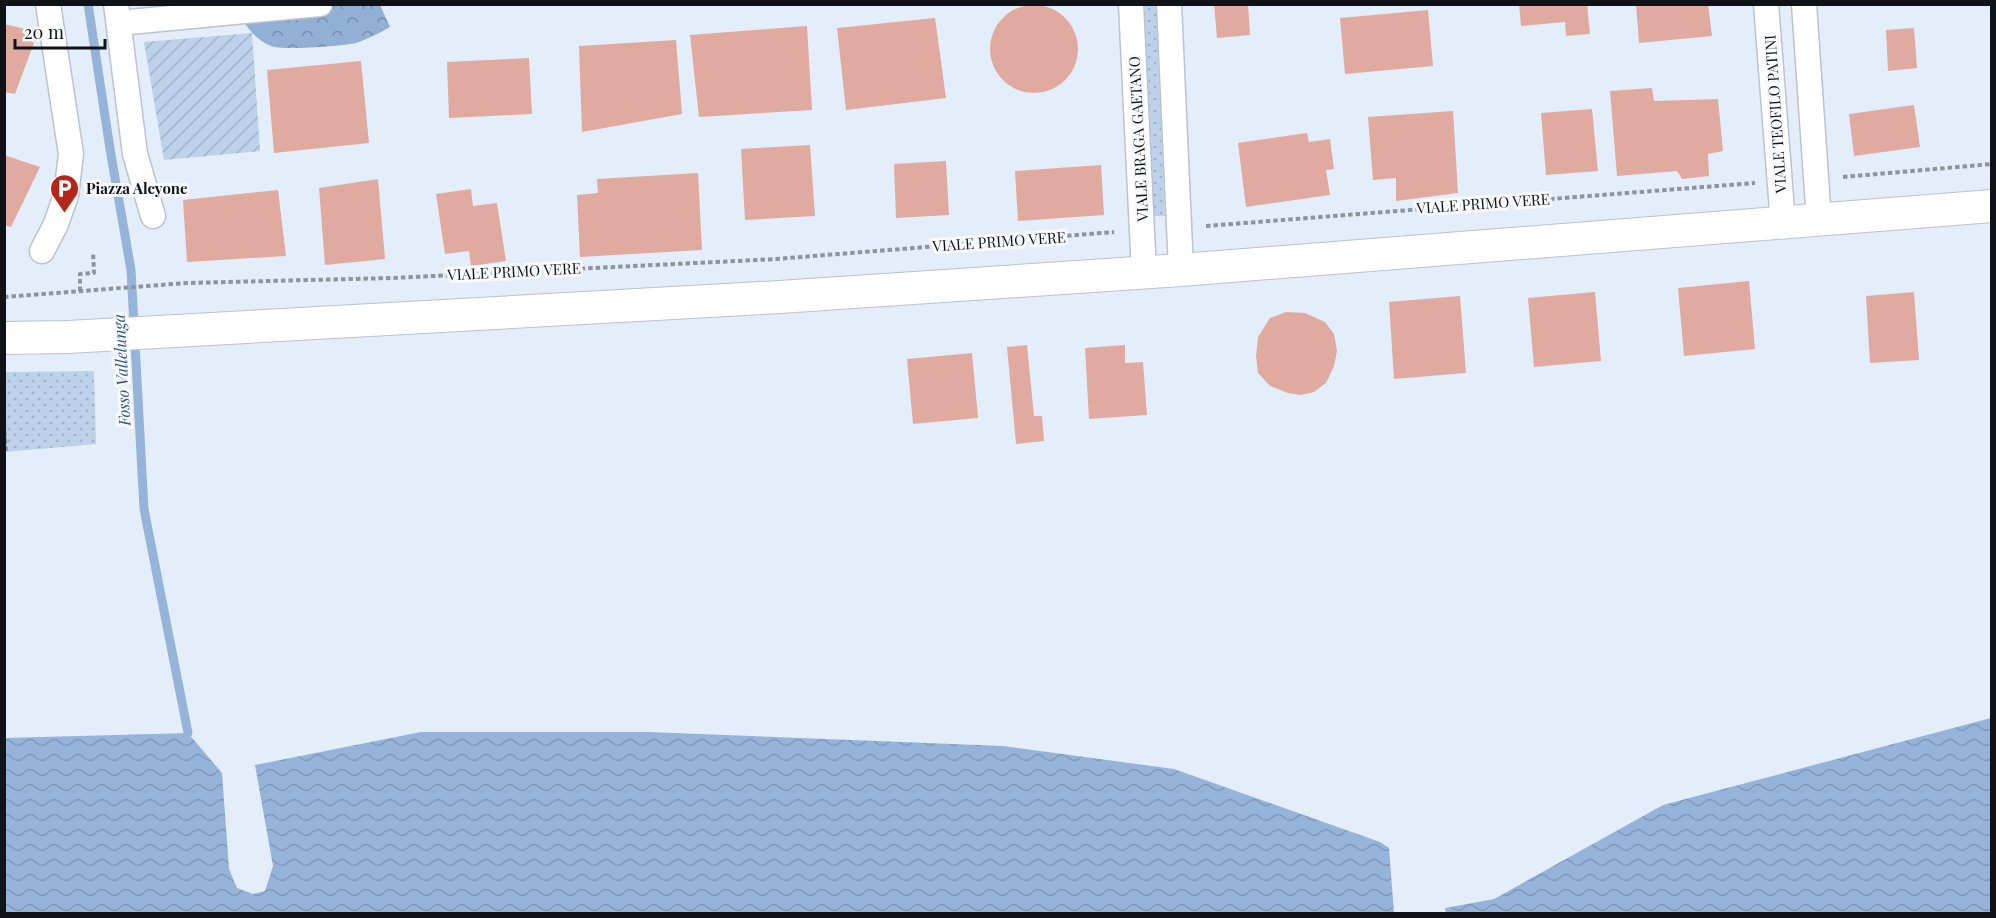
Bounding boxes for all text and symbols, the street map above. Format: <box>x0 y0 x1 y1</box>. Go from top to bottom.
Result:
scale bar <box>15 12 105 50</box>
text: 20 m <box>24 20 64 44</box>
street label: VIALE TEOFILO PATINI <box>1759 34 1791 195</box>
street label: VIALE BRAGA GAETANO <box>1124 56 1152 223</box>
parking icon: Piazza Alcyone <box>49 172 81 214</box>
place label: Piazza Alcyone <box>86 178 188 198</box>
street label: VIALE PRIMO VERE <box>1415 188 1550 218</box>
street label: VIALE PRIMO VERE <box>931 226 1066 256</box>
street label: VIALE PRIMO VERE <box>446 258 581 285</box>
water label: Fosso Vallelunga <box>108 314 134 427</box>

